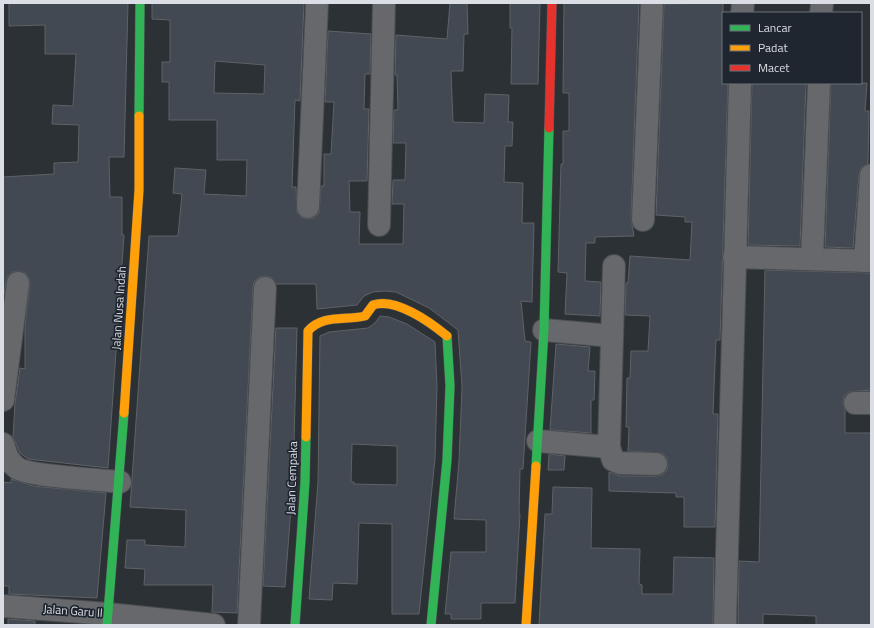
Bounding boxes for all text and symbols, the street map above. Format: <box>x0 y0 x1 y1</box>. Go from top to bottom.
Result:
legend <box>722 12 862 84</box>
text: Lancar <box>758 18 792 37</box>
text: Padat <box>758 38 788 57</box>
text: Macet <box>758 58 790 77</box>
street label: Jalan Nusa Indah <box>106 265 131 351</box>
street label: Jalan Cempaka <box>281 441 302 515</box>
street label: Jalan Garu II <box>43 599 104 622</box>

